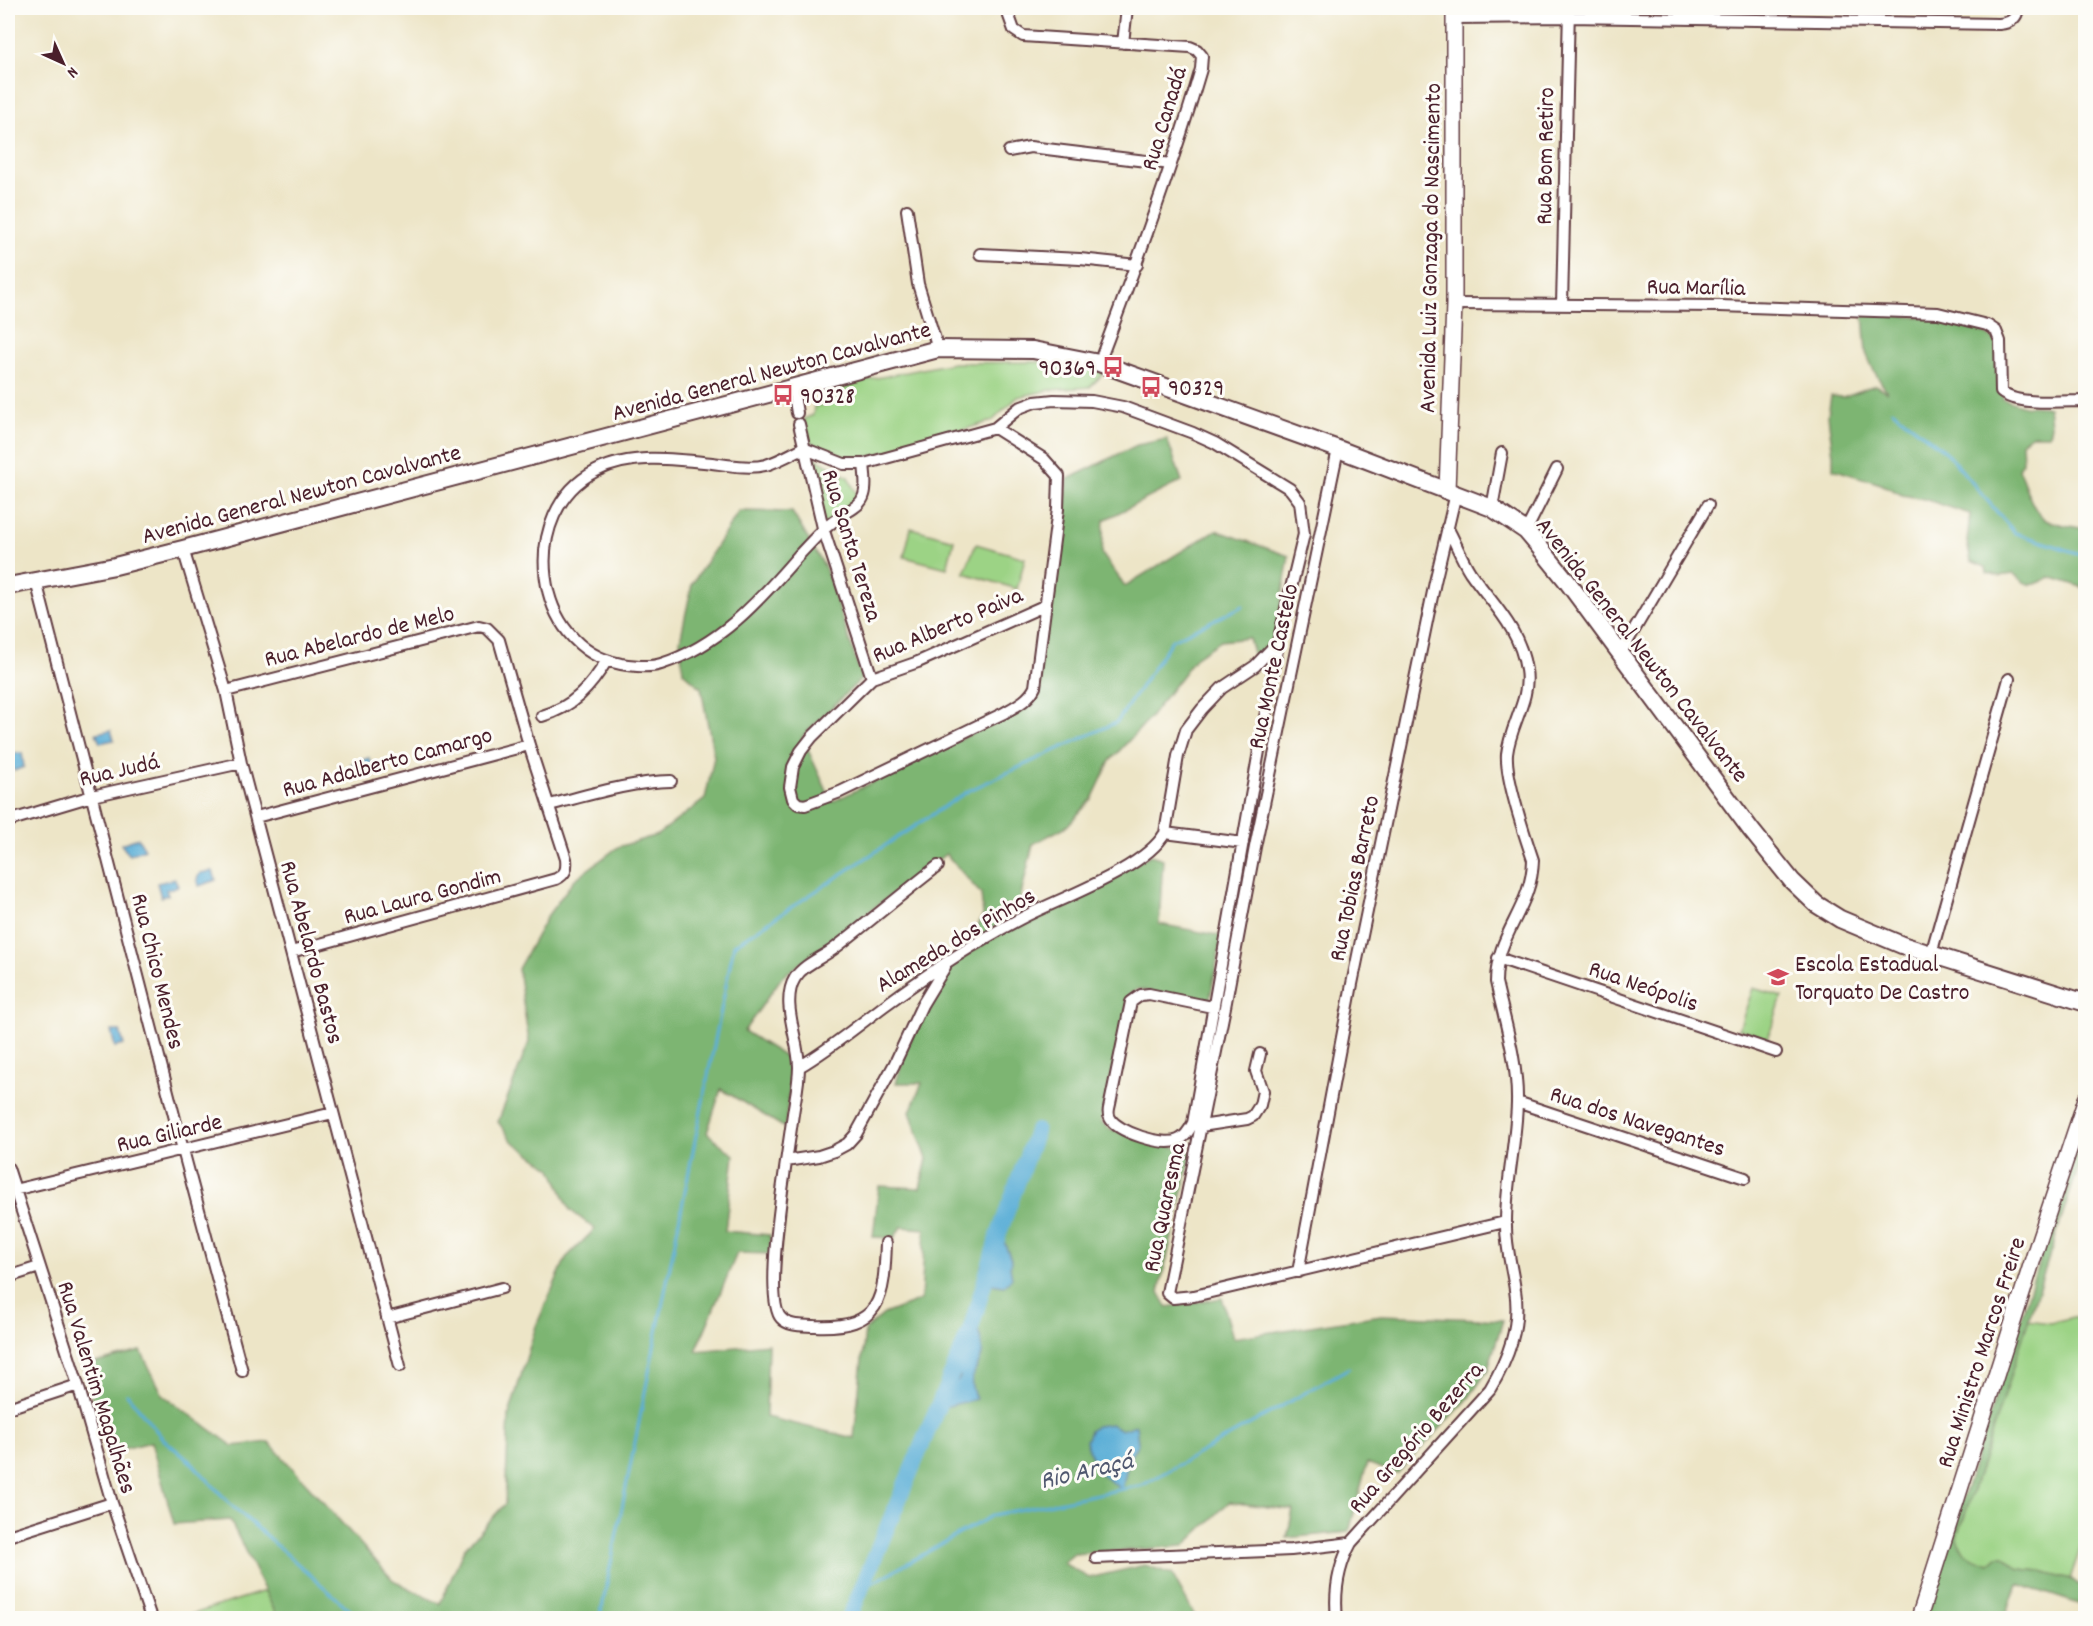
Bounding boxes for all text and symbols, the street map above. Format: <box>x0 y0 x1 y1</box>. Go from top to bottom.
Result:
north arrow <box>33 33 93 93</box>
text: N <box>61 61 83 83</box>
street label: Rua Canadá <box>1134 63 1198 175</box>
street label: Avenida Luiz Gonzaga do Nascimento <box>1412 83 1452 413</box>
street label: Rua Bom Retiro <box>1529 87 1565 225</box>
street label: Rua Marília <box>1646 271 1746 307</box>
street label: Avenida General Newton Cavalvante <box>609 314 935 432</box>
place label: 90369 <box>1039 353 1096 387</box>
bus stop icon: 90369 <box>1101 355 1125 379</box>
place label: 90329 <box>1168 373 1224 407</box>
bus stop icon: 90329 <box>1139 375 1163 399</box>
place label: 90328 <box>800 381 855 415</box>
bus stop icon: 90328 <box>771 383 795 407</box>
street label: Avenida General Newton Cavalvante <box>139 437 465 555</box>
street label: Rua Santa Tereza <box>811 466 890 627</box>
street label: Avenida General Newton Cavalvante <box>1526 511 1755 791</box>
street label: Rua Alberto Paiva <box>868 580 1029 674</box>
street label: Rua Monte Castelo <box>1241 581 1309 753</box>
street label: Rua Abelardo de Melo <box>261 598 458 678</box>
street label: Rua Adalberto Camargo <box>279 720 496 808</box>
street label: Rua Judá <box>76 746 163 798</box>
street label: Rua Tobias Barreto <box>1322 792 1390 965</box>
street label: Rua Abelardo Bastos <box>269 857 351 1048</box>
street label: Rua Laura Gondim <box>340 861 505 935</box>
street label: Alameda dos Pinhos <box>870 880 1043 1003</box>
street label: Rua Chico Mendes <box>120 890 192 1053</box>
place label: Escola Estadual Torquato De Castro <box>1795 949 1969 1011</box>
street label: Rua Neópolis <box>1584 953 1702 1022</box>
school or university icon: Escola Estadual Torquato De Castro <box>1766 965 1790 989</box>
street label: Rua dos Navegantes <box>1545 1079 1729 1167</box>
street label: Rua Giliarde <box>114 1106 226 1164</box>
street label: Rua Quaresma <box>1136 1139 1196 1276</box>
street label: Rua Ministro Marcos Freire <box>1929 1233 2036 1473</box>
street label: Rua Valentim Magalhães <box>47 1277 144 1498</box>
street label: Rua Gregório Bezerra <box>1342 1355 1493 1522</box>
water label: Rio Araçá <box>1037 1443 1139 1501</box>

